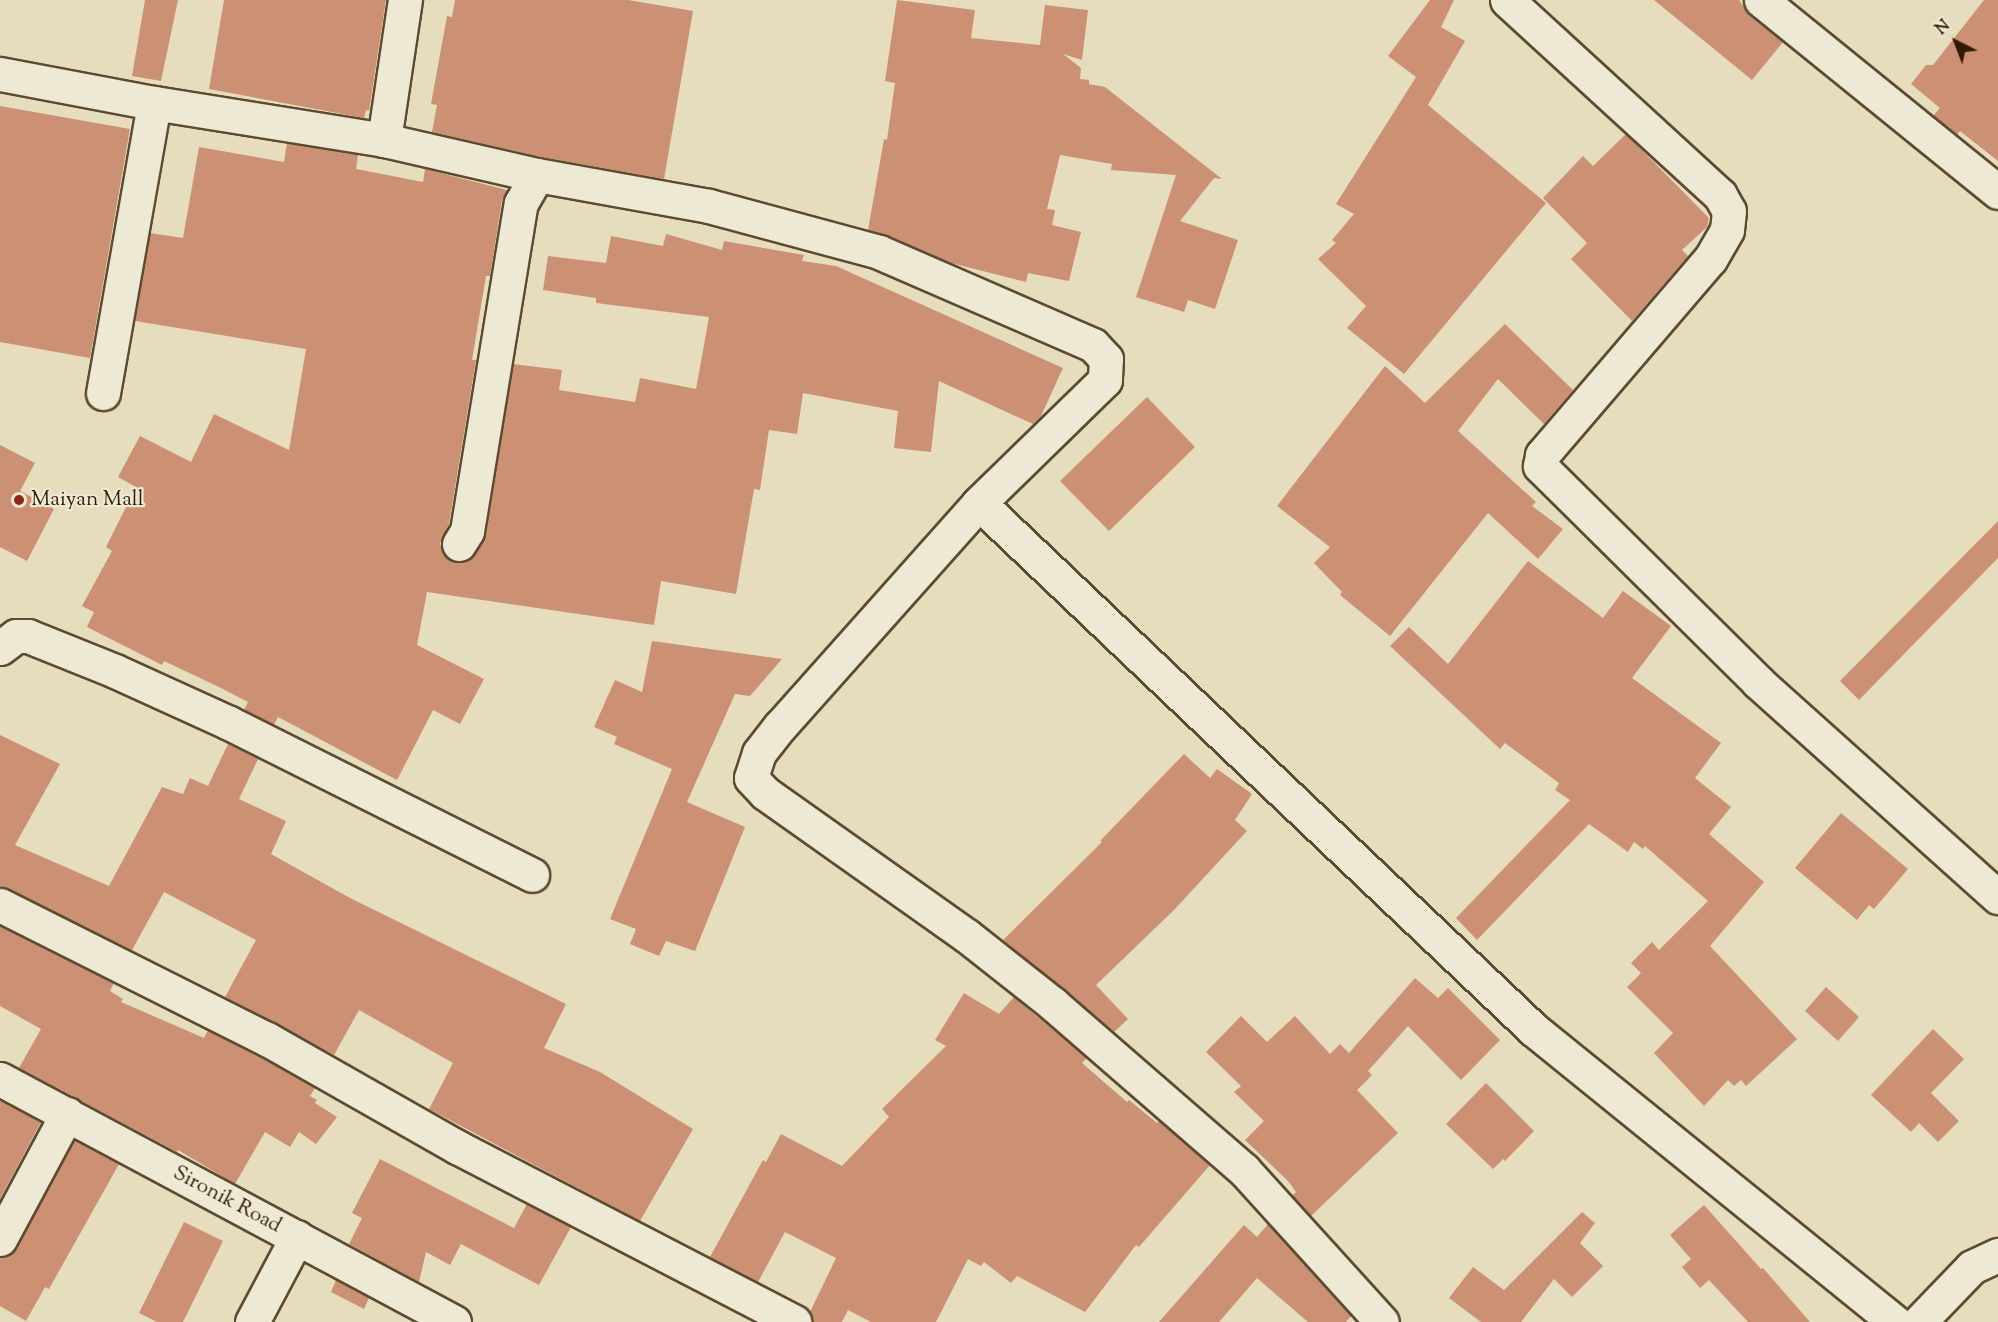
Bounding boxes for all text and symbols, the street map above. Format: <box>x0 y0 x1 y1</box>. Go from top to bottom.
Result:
north arrow <box>1926 12 1986 72</box>
text: N <box>1931 15 1956 41</box>
place label: Maiyan Mall <box>31 487 144 513</box>
marker: Maiyan Mall <box>12 493 26 507</box>
street label: Sironik Road <box>168 1161 286 1239</box>

